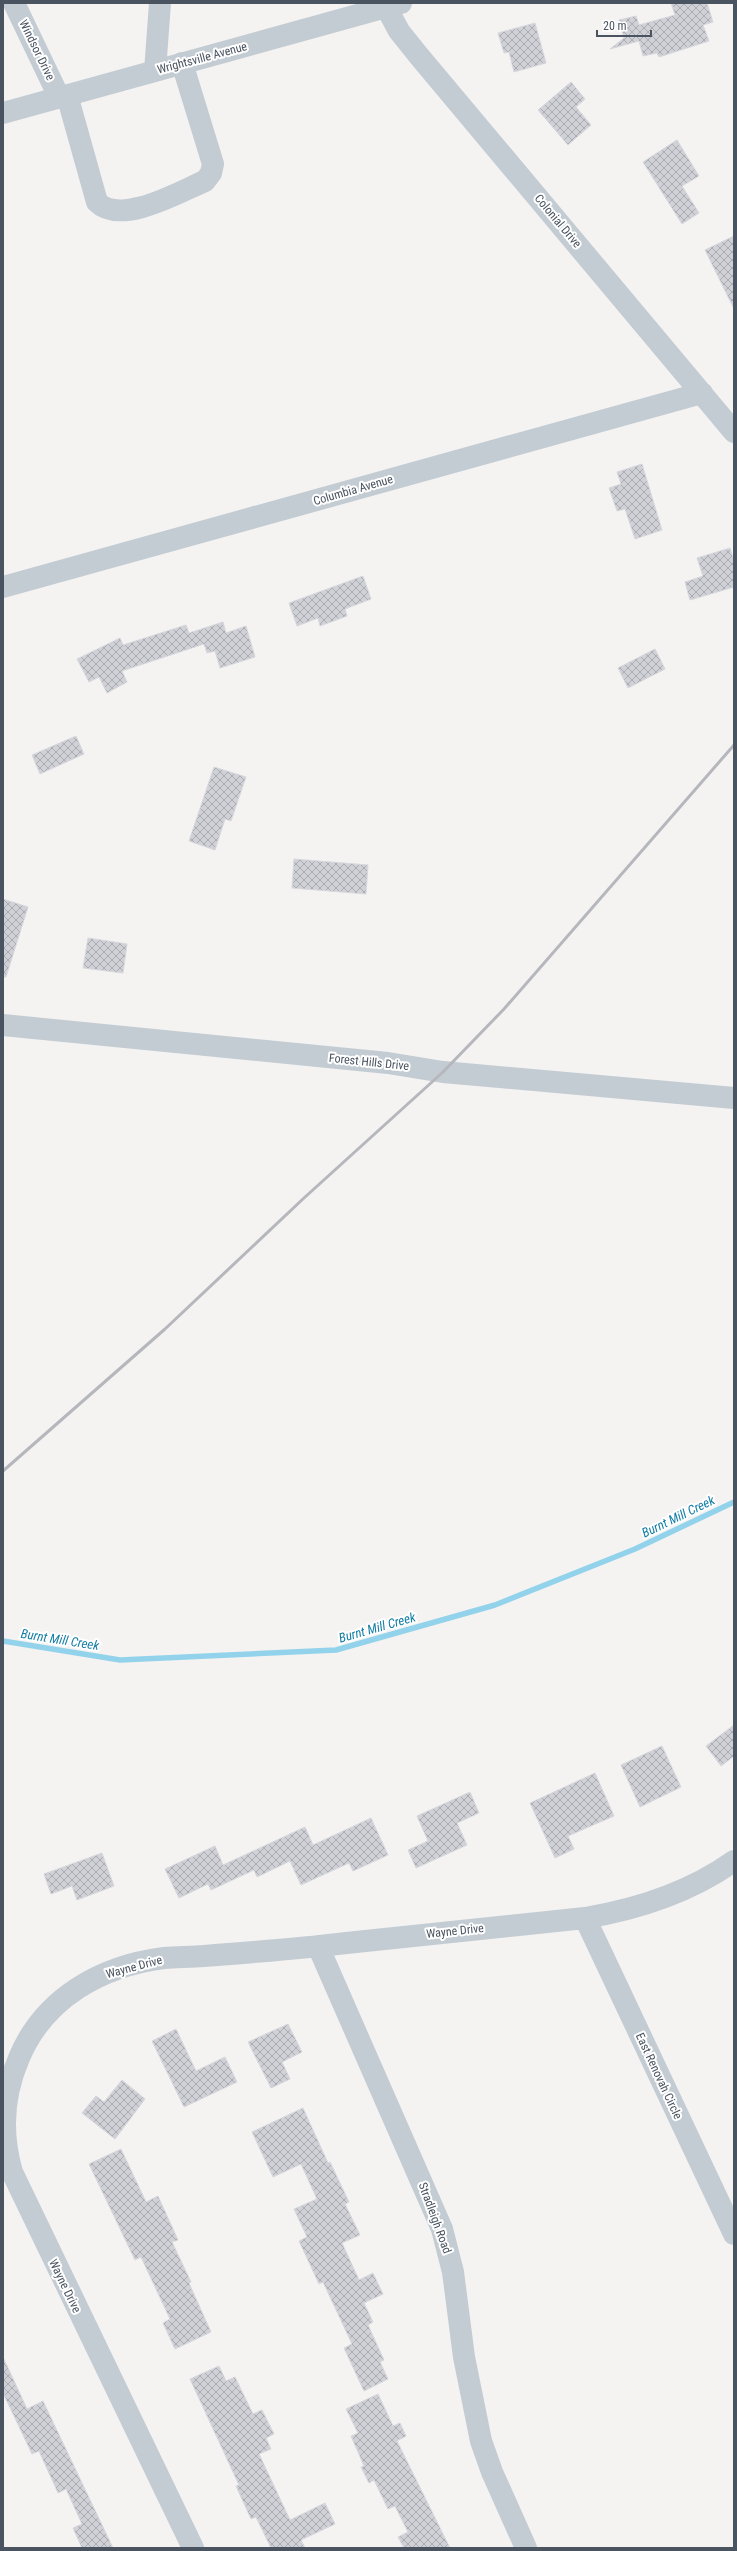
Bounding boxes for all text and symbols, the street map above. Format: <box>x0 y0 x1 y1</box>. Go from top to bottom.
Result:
scale bar <box>597 12 651 38</box>
street label: Windsor Drive <box>16 17 58 83</box>
text: 20 m <box>603 19 627 33</box>
street label: Wrightsville Avenue <box>156 39 249 77</box>
street label: Colonial Drive <box>532 191 585 251</box>
street label: Columbia Avenue <box>312 472 395 508</box>
street label: Forest Hills Drive <box>328 1051 410 1073</box>
water label: Burnt Mill Creek <box>639 1492 717 1541</box>
water label: Burnt Mill Creek <box>337 1609 418 1646</box>
water label: Burnt Mill Creek <box>20 1626 100 1653</box>
street label: Wayne Drive <box>426 1921 485 1941</box>
street label: Wayne Drive <box>104 1953 164 1981</box>
street label: East Renovah Circle <box>633 2031 685 2122</box>
street label: Stradleigh Road <box>416 2181 454 2255</box>
street label: Wayne Drive <box>46 2257 84 2315</box>

